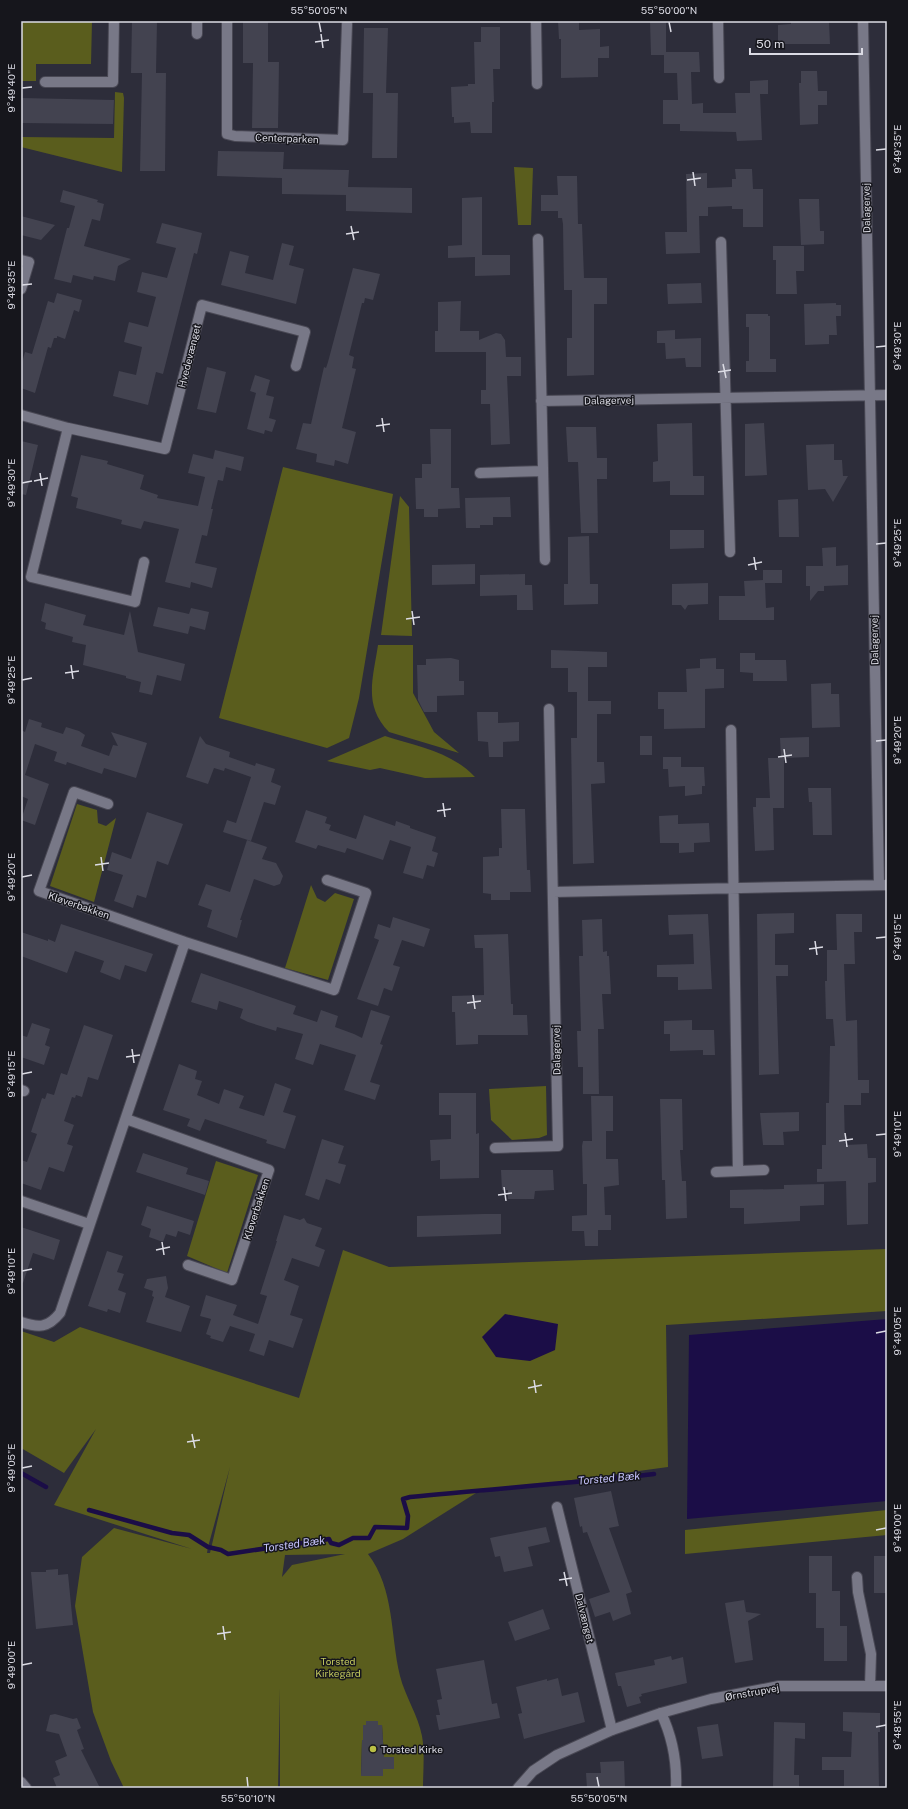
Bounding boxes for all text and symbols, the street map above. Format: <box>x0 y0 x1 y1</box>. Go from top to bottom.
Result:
text: 55°50'05"N <box>291 4 347 16</box>
text: 55°50'00"N <box>641 4 697 16</box>
scale bar <box>750 30 862 56</box>
text: 50 m <box>756 37 784 51</box>
text: 9°49'40"E <box>5 64 17 112</box>
text: 9°49'35"E <box>891 124 903 174</box>
street label: Centerparken <box>255 131 319 145</box>
street label: Dalagervej <box>860 183 872 233</box>
text: 9°49'35"E <box>5 260 17 310</box>
text: 9°49'30"E <box>891 322 903 370</box>
street label: Hvedevænget <box>175 323 203 389</box>
street label: Dalagervej <box>584 394 634 406</box>
text: 9°49'30"E <box>5 459 17 507</box>
text: 9°49'25"E <box>891 519 903 567</box>
street label: Dalagervej <box>868 615 880 665</box>
text: 9°49'25"E <box>5 656 17 704</box>
text: 9°49'20"E <box>891 716 903 764</box>
text: 9°49'20"E <box>5 853 17 901</box>
street label: Kløverbakken <box>47 889 111 921</box>
text: 9°49'15"E <box>891 914 903 960</box>
street label: Dalagervej <box>550 1025 562 1075</box>
text: 9°49'15"E <box>5 1051 17 1097</box>
text: 9°49'10"E <box>891 1111 903 1157</box>
street label: Kløverbakken <box>240 1176 272 1241</box>
text: 9°49'10"E <box>5 1248 17 1294</box>
text: 9°49'05"E <box>891 1307 903 1355</box>
text: 9°49'05"E <box>5 1444 17 1492</box>
water label: Torsted Bæk <box>577 1469 641 1487</box>
text: 9°49'00"E <box>891 1504 903 1552</box>
water label: Torsted Bæk <box>262 1534 326 1554</box>
street label: Dalvænget <box>573 1592 597 1644</box>
text: 9°49'00"E <box>5 1641 17 1689</box>
park label: Torsted Kirkegård <box>315 1655 361 1679</box>
street label: Ørnstrupvej <box>724 1681 780 1703</box>
text: 9°48'55"E <box>891 1700 903 1750</box>
place label: Torsted Kirke <box>381 1743 443 1755</box>
marker: Torsted Kirke <box>368 1744 378 1754</box>
text: 55°50'10"N <box>221 1792 275 1804</box>
text: 55°50'05"N <box>571 1792 627 1804</box>

